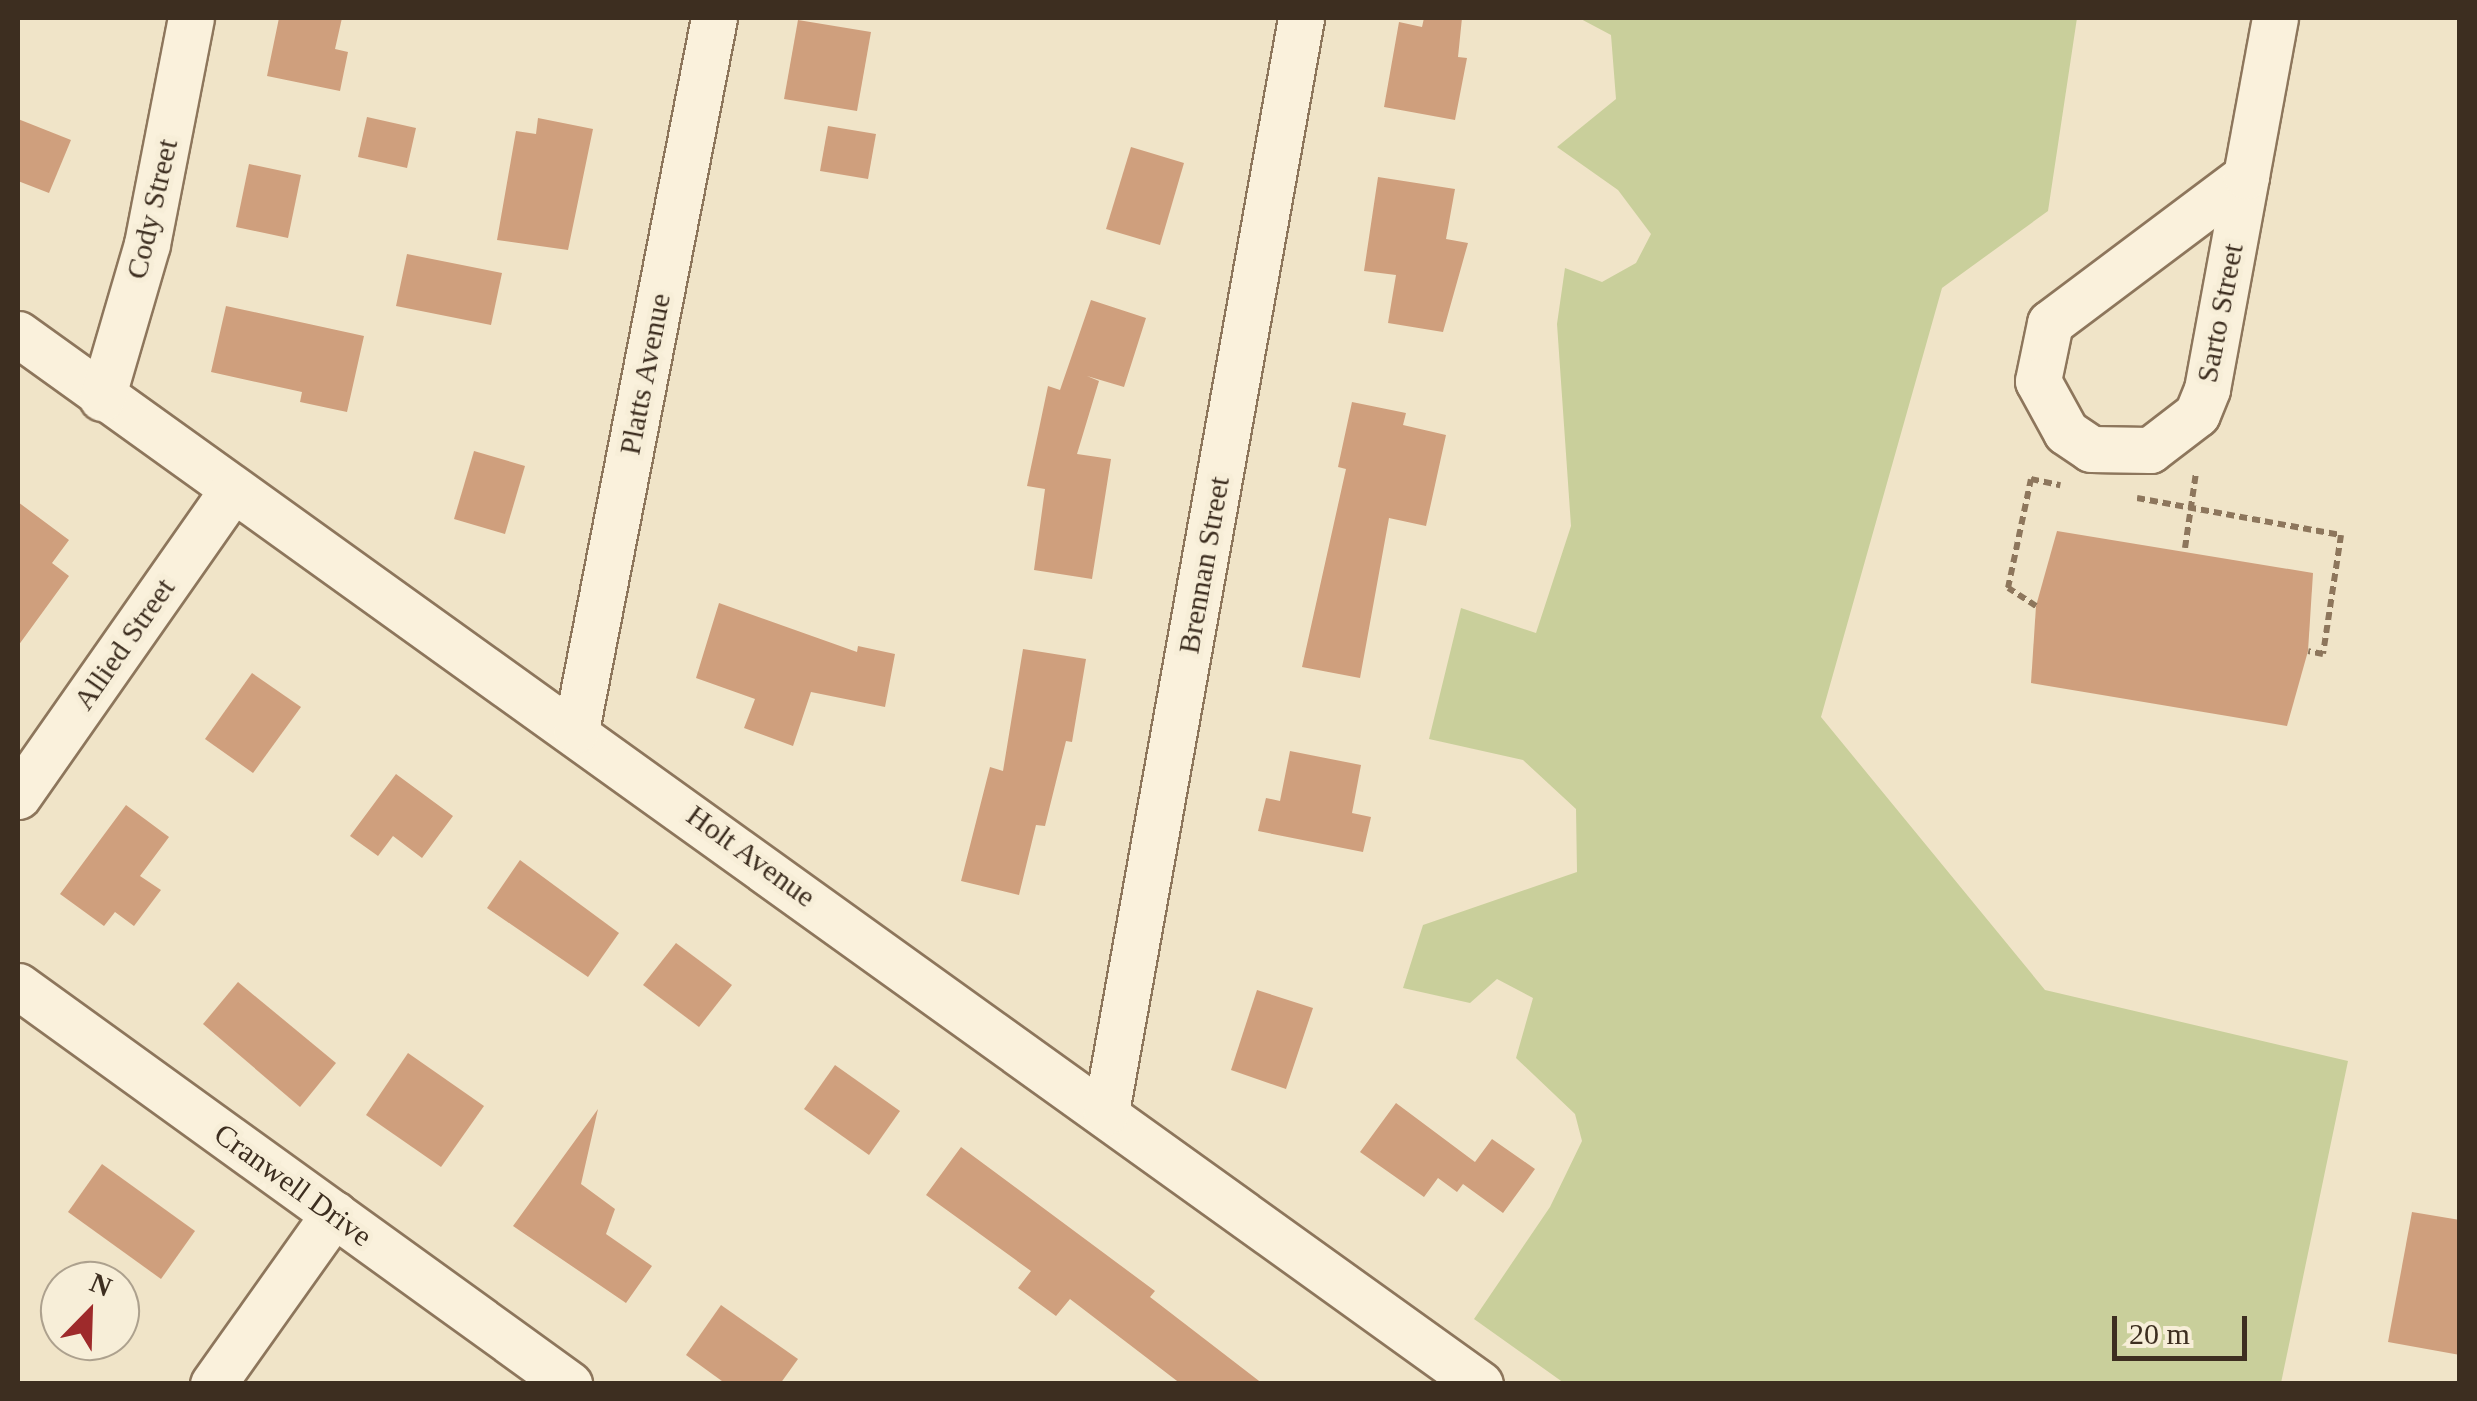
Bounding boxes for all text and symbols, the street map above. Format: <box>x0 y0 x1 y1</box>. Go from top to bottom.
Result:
street label: Cody Street <box>118 136 186 282</box>
street label: Sarto Street <box>2189 240 2251 386</box>
street label: Platts Avenue <box>612 289 678 459</box>
street label: Brennan Street <box>1171 474 1237 656</box>
street label: Allied Street <box>66 571 182 717</box>
street label: Holt Avenue <box>679 797 823 915</box>
street label: Cranwell Drive <box>207 1116 379 1254</box>
north arrow <box>40 1261 140 1361</box>
text: N <box>86 1267 116 1303</box>
scale bar <box>2117 1296 2252 1358</box>
text: 20 m <box>2129 1317 2190 1350</box>

